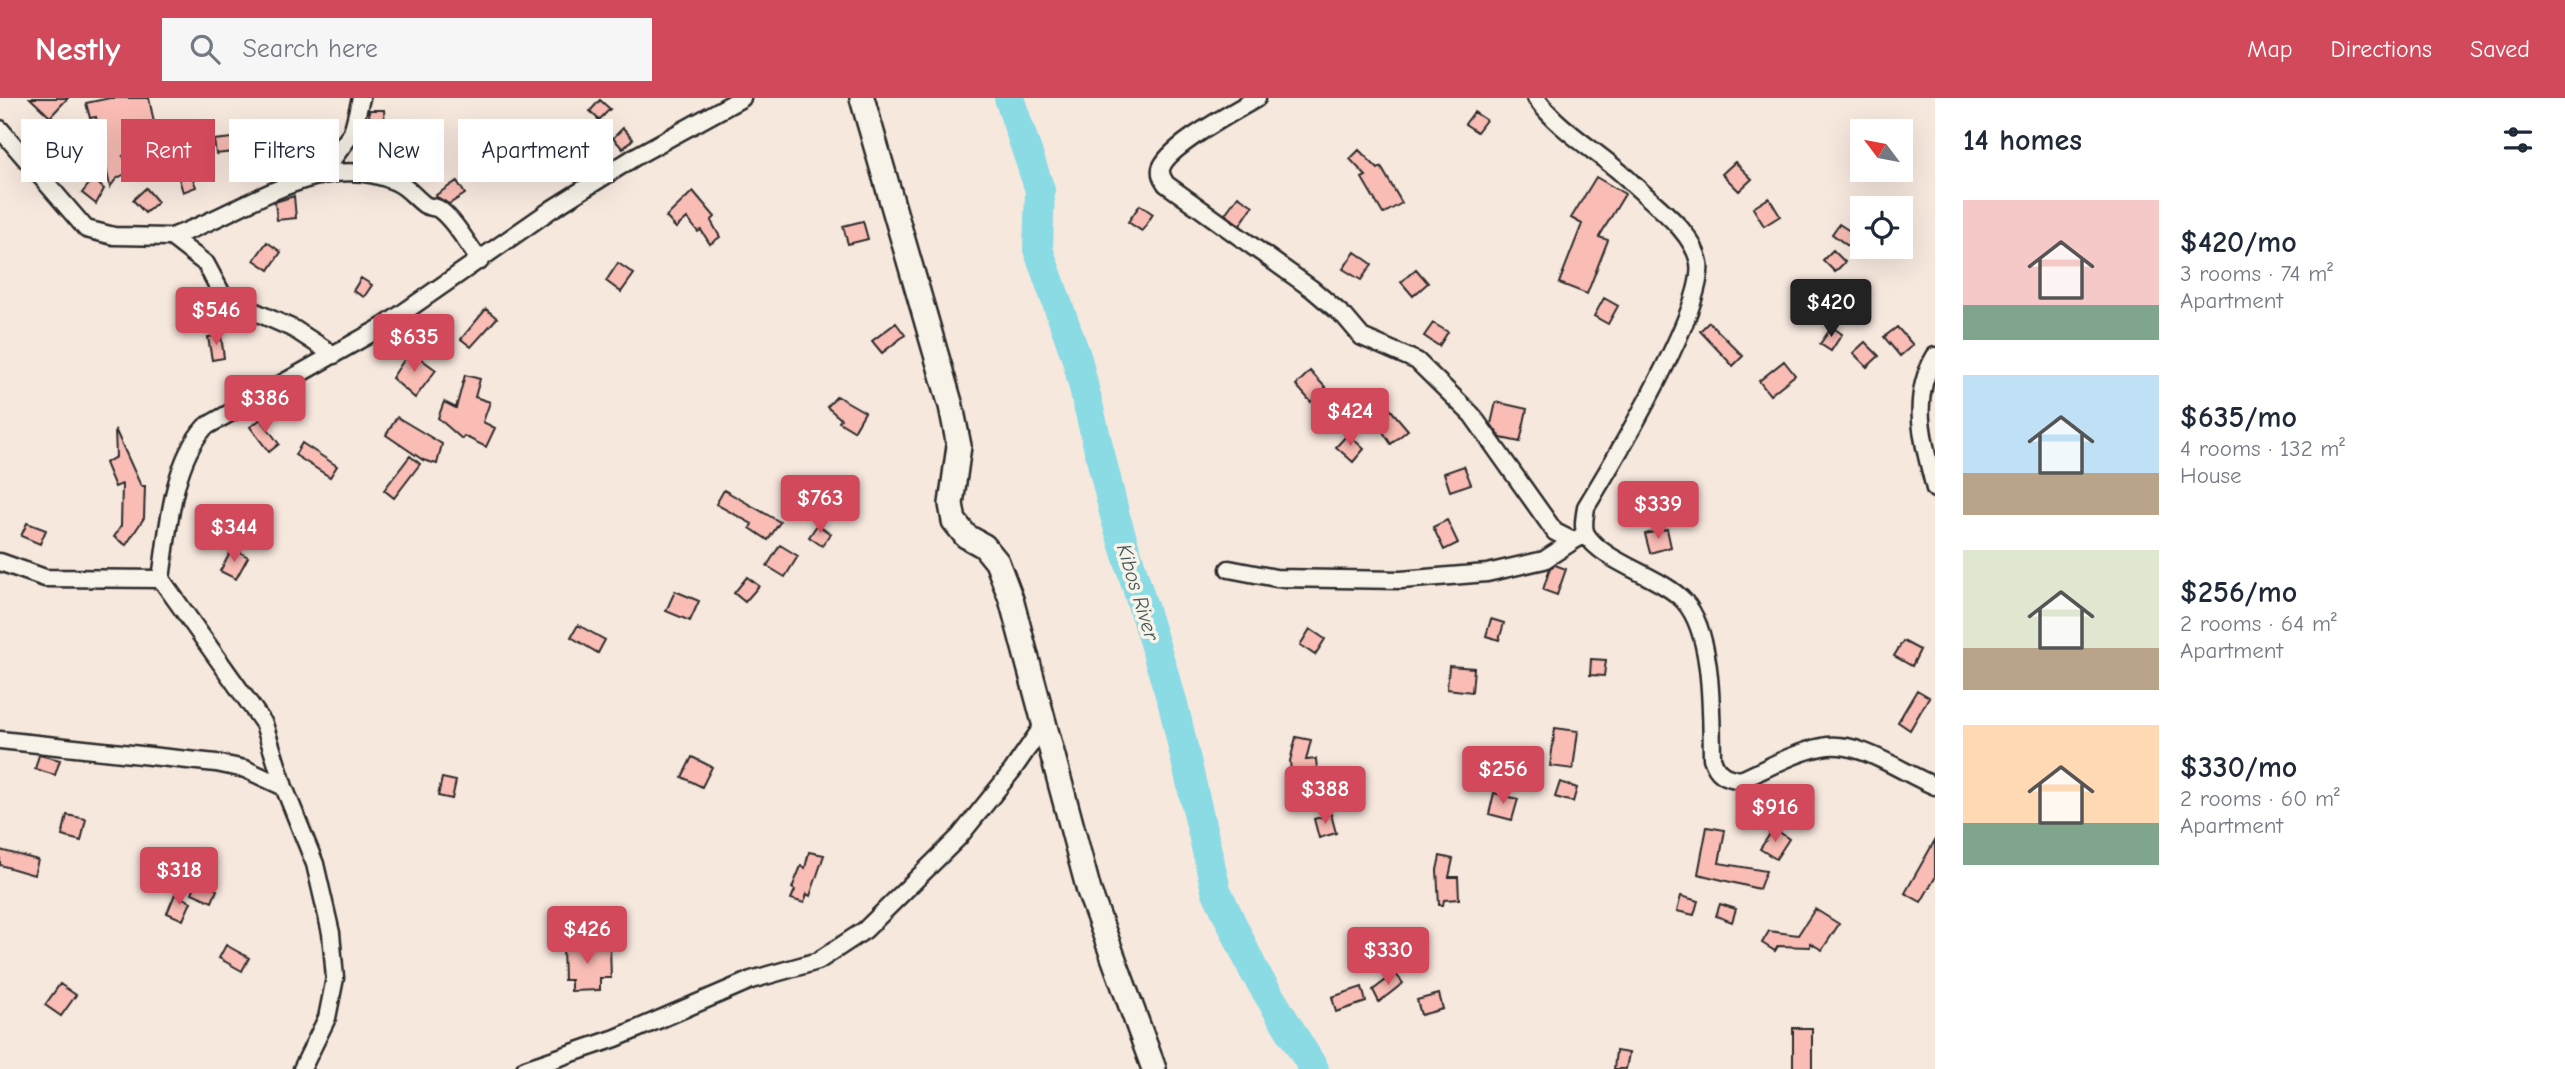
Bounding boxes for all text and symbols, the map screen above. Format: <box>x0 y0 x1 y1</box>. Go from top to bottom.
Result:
search box <box>162 18 652 81</box>
text: Nestly <box>35 30 120 68</box>
icon: search <box>186 30 224 68</box>
text: Search here <box>242 34 378 64</box>
text: Map <box>2247 35 2293 63</box>
text: Directions <box>2331 35 2432 63</box>
text: Saved <box>2470 35 2530 63</box>
chip: Buy <box>21 119 107 182</box>
chip: Rent <box>121 119 215 182</box>
chip: Filters <box>229 119 339 182</box>
chip: New <box>353 119 444 182</box>
chip: Apartment <box>458 119 613 182</box>
north arrow <box>1850 119 1913 182</box>
map controls <box>1850 119 1913 259</box>
icon: filters <box>2499 121 2537 159</box>
text: 14 homes <box>1963 123 2082 158</box>
button: locate <box>1850 196 1913 259</box>
text: $420/mo <box>2180 225 2297 260</box>
icon: home <box>2019 228 2103 312</box>
text: 3 rooms · 74 m² <box>2180 260 2333 287</box>
pin: $420 <box>1790 280 1872 339</box>
text: Apartment <box>2180 287 2283 314</box>
pin: $546 <box>175 288 257 347</box>
text: $420 <box>1806 288 1856 315</box>
text: $546 <box>192 296 240 323</box>
pin: $635 <box>373 314 455 374</box>
text: $635 <box>389 323 439 350</box>
pin: $386 <box>224 376 306 435</box>
text: $386 <box>241 384 290 411</box>
pin: $424 <box>1309 388 1391 448</box>
text: $424 <box>1327 397 1373 424</box>
text: $635/mo <box>2180 400 2297 435</box>
icon: home <box>2019 403 2103 487</box>
text: 4 rooms · 132 m² <box>2180 435 2345 462</box>
text: House <box>2180 462 2242 489</box>
pin: $763 <box>779 476 861 535</box>
pin: $339 <box>1617 482 1699 541</box>
text: $763 <box>797 484 843 511</box>
text: $339 <box>1634 490 1682 517</box>
pin: $344 <box>193 504 275 564</box>
text: $344 <box>211 513 257 540</box>
water label: Kibos River <box>1112 541 1165 645</box>
text: $256/mo <box>2180 575 2297 610</box>
icon: home <box>2019 578 2103 662</box>
text: 2 rooms · 64 m² <box>2180 610 2337 637</box>
text: Apartment <box>2180 637 2283 664</box>
pin: $256 <box>1462 746 1544 806</box>
text: $330/mo <box>2180 750 2297 785</box>
icon: home <box>2019 753 2103 837</box>
text: $256 <box>1478 755 1528 782</box>
pin: $388 <box>1284 766 1366 826</box>
text: $388 <box>1301 775 1349 802</box>
pin: $916 <box>1734 784 1816 844</box>
text: 2 rooms · 60 m² <box>2180 785 2340 812</box>
text: $916 <box>1752 793 1798 820</box>
text: Apartment <box>2180 812 2283 839</box>
pin: $318 <box>138 848 220 907</box>
text: $318 <box>156 856 202 883</box>
pin: $426 <box>546 906 628 966</box>
text: $426 <box>563 915 611 942</box>
pin: $330 <box>1347 928 1429 987</box>
text: $330 <box>1363 936 1413 963</box>

